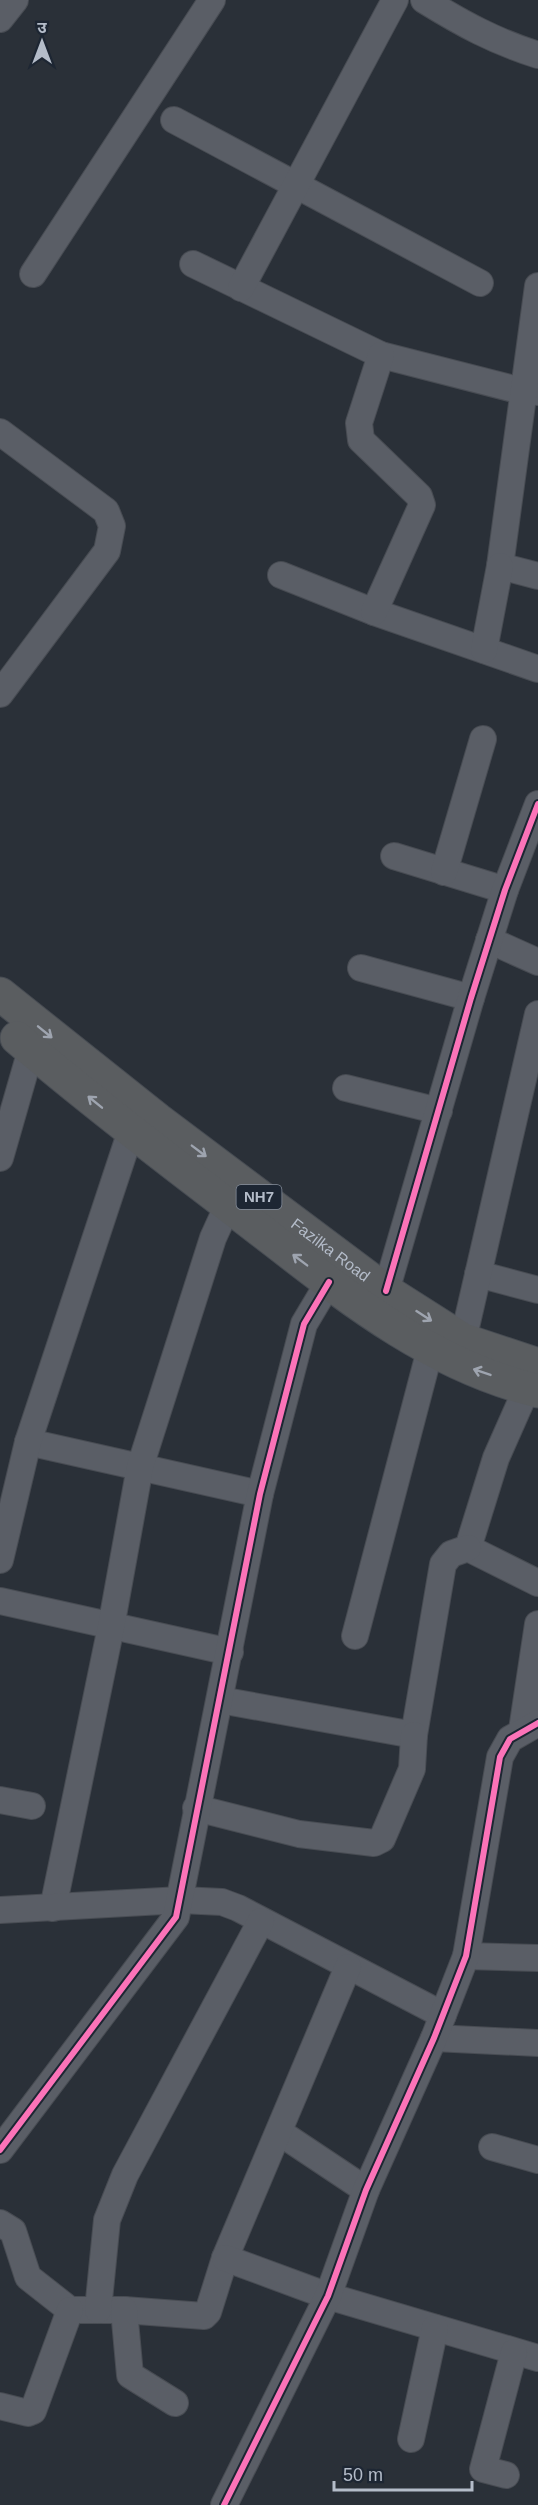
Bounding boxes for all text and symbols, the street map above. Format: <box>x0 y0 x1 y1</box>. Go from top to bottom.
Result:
north arrow <box>12 12 72 72</box>
text: उ <box>37 19 47 36</box>
one-way arrow <box>37 1025 53 1038</box>
one-way arrow <box>88 1096 104 1109</box>
one-way arrow <box>190 1145 206 1158</box>
road number: NH7 <box>236 1185 282 1209</box>
street label: Fazilka Road <box>288 1215 373 1285</box>
one-way arrow <box>292 1254 308 1266</box>
one-way arrow <box>415 1310 432 1322</box>
one-way arrow <box>474 1366 492 1377</box>
scale bar <box>334 2454 472 2492</box>
text: 50 m <box>343 2465 383 2485</box>

